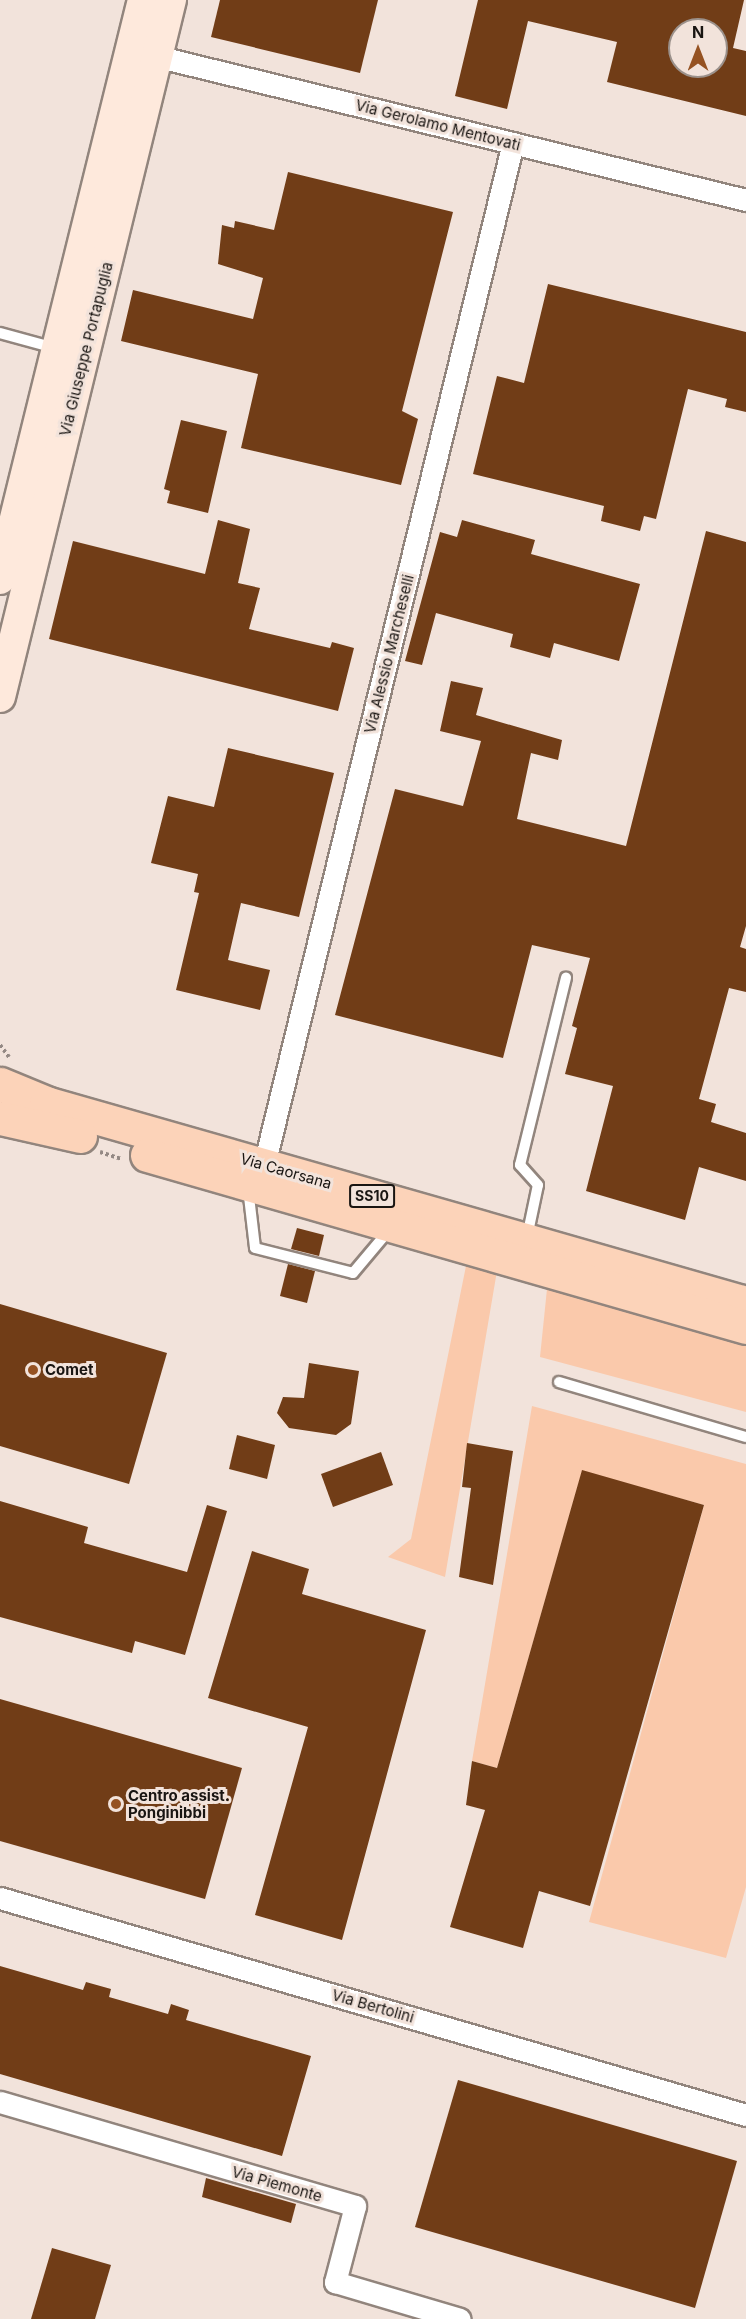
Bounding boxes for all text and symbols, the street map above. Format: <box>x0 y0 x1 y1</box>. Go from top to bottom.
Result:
north arrow <box>668 18 728 78</box>
text: N <box>692 22 704 42</box>
street label: Via Gerolamo Mentovati <box>354 96 522 154</box>
street label: Via Giuseppe Portapuglia <box>56 260 116 438</box>
street label: Via Alessio Marcheselli <box>361 573 417 735</box>
street label: Via Caorsana <box>238 1149 334 1193</box>
road number: SS10 <box>348 1185 396 1207</box>
place label: Comet <box>45 1361 93 1379</box>
marker: Comet <box>26 1363 40 1377</box>
place label: Centro assist. Ponginibbi <box>128 1786 230 1821</box>
marker: Centro assist. Ponginibbi <box>109 1797 123 1811</box>
street label: Via Bertolini <box>330 1986 416 2026</box>
street label: Via Piemonte <box>230 2163 324 2205</box>

